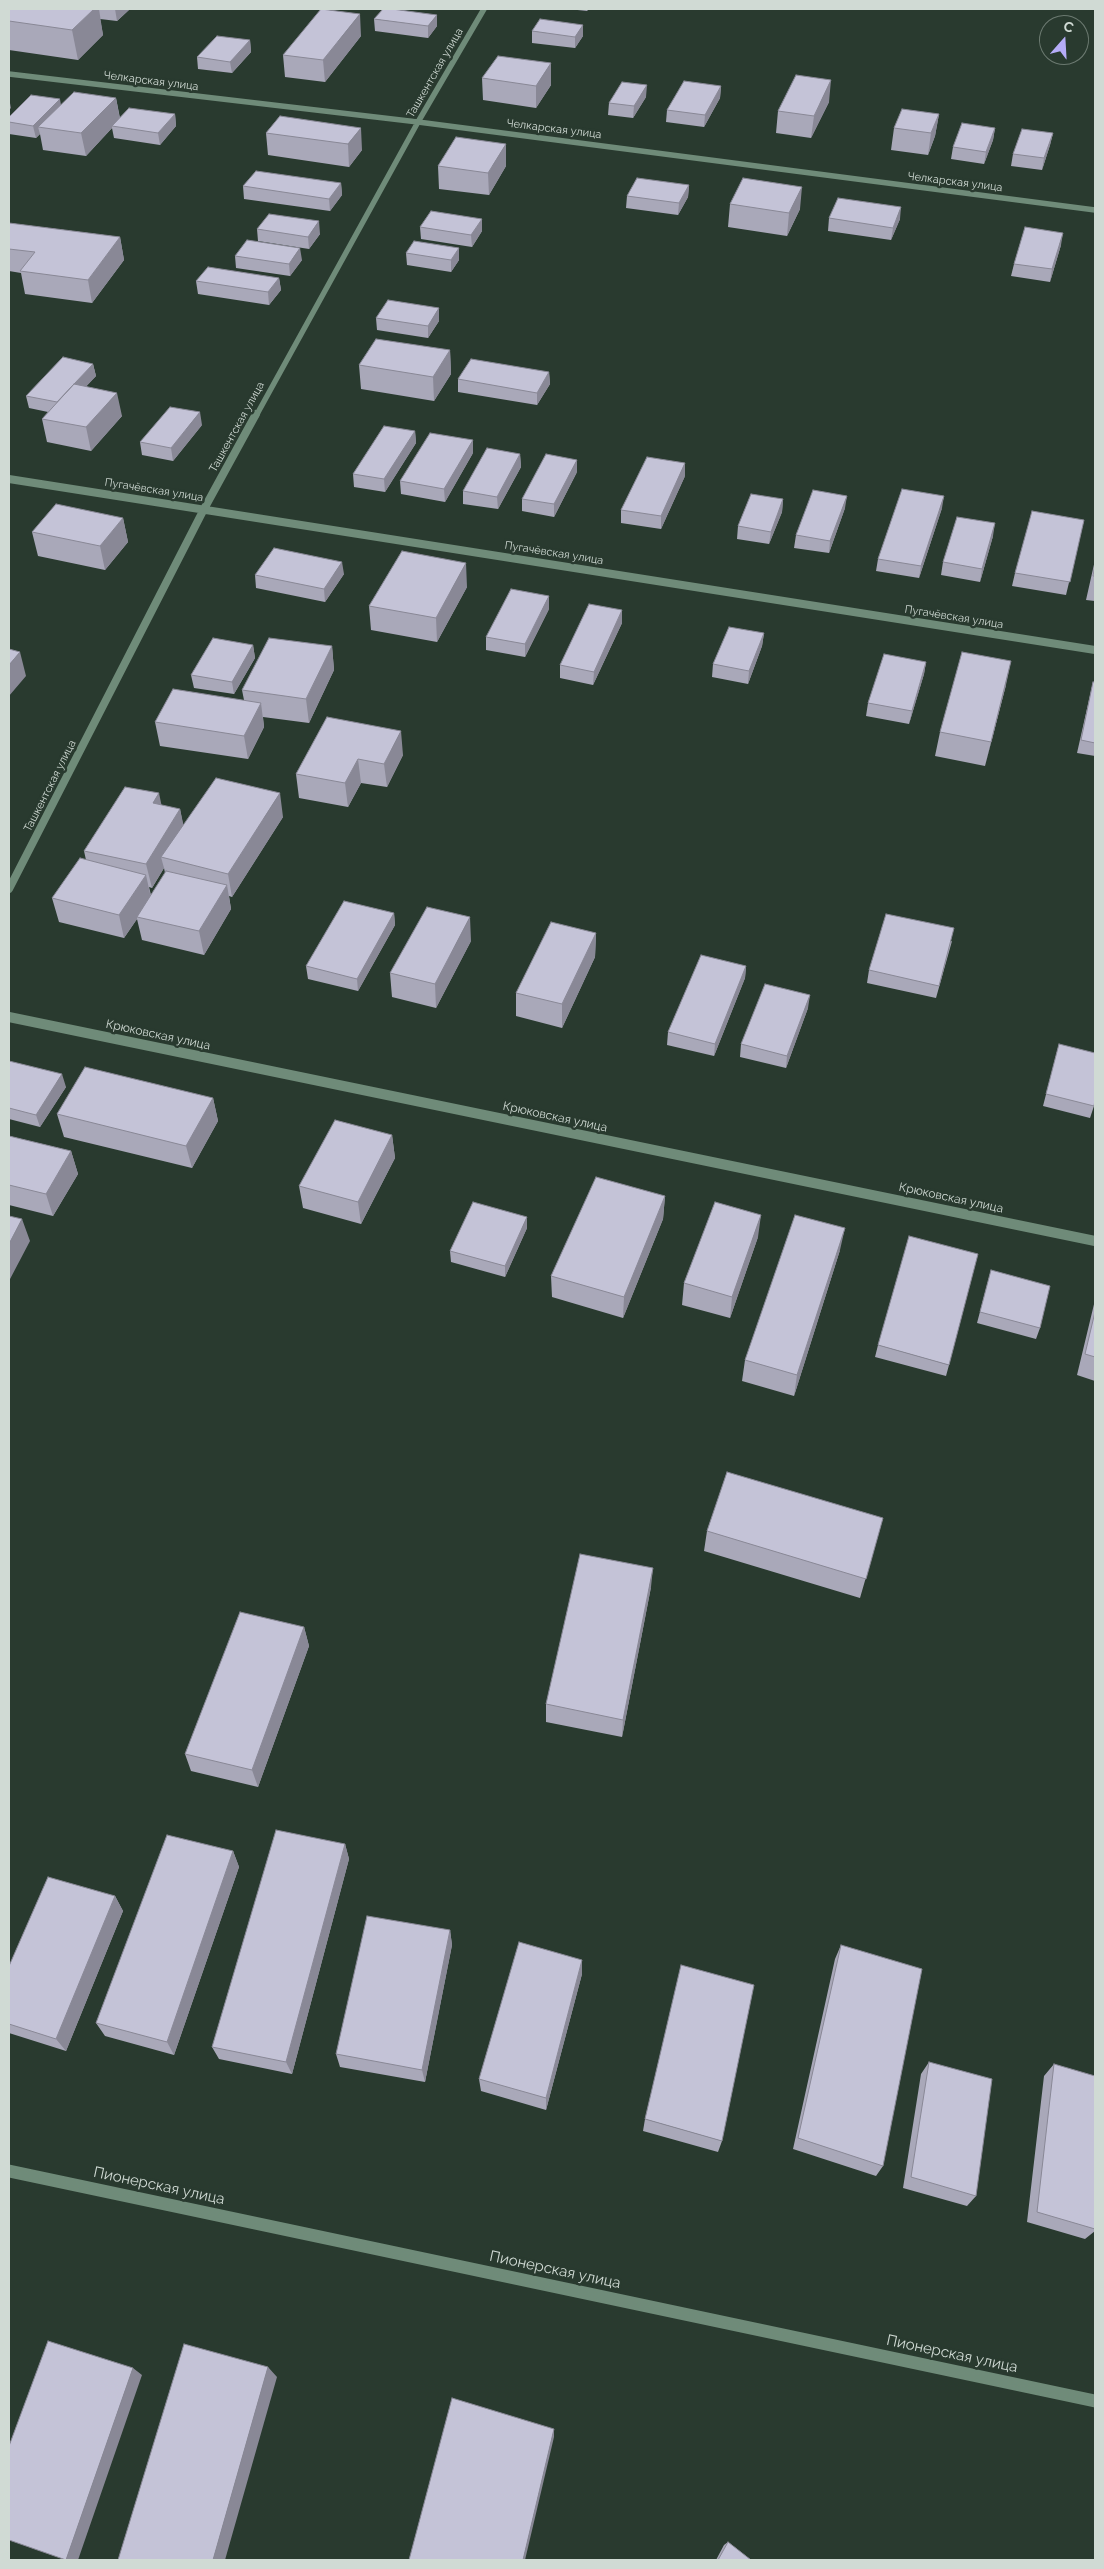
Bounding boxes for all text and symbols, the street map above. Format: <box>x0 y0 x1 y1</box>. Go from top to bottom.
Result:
north arrow <box>1039 15 1089 65</box>
text: С <box>1061 18 1076 36</box>
street label: Ташкентская улица <box>404 26 466 120</box>
street label: Челкарская улица <box>103 69 199 93</box>
street label: Челкарская улица <box>506 117 602 141</box>
street label: Челкарская улица <box>907 170 1003 194</box>
street label: Ташкентская улица <box>207 380 267 474</box>
street label: Пугачёвская улица <box>104 476 204 504</box>
street label: Пугачёвская улица <box>504 539 604 567</box>
street label: Пугачёвская улица <box>904 603 1004 631</box>
street label: Ташкентская улица <box>21 738 79 834</box>
street label: Крюковская улица <box>104 1017 212 1053</box>
street label: Крюковская улица <box>501 1099 609 1135</box>
street label: Крюковская улица <box>897 1180 1005 1216</box>
street label: Пионерская улица <box>92 2163 226 2209</box>
street label: Пионерская улица <box>488 2247 622 2293</box>
street label: Пионерская улица <box>885 2331 1019 2377</box>

